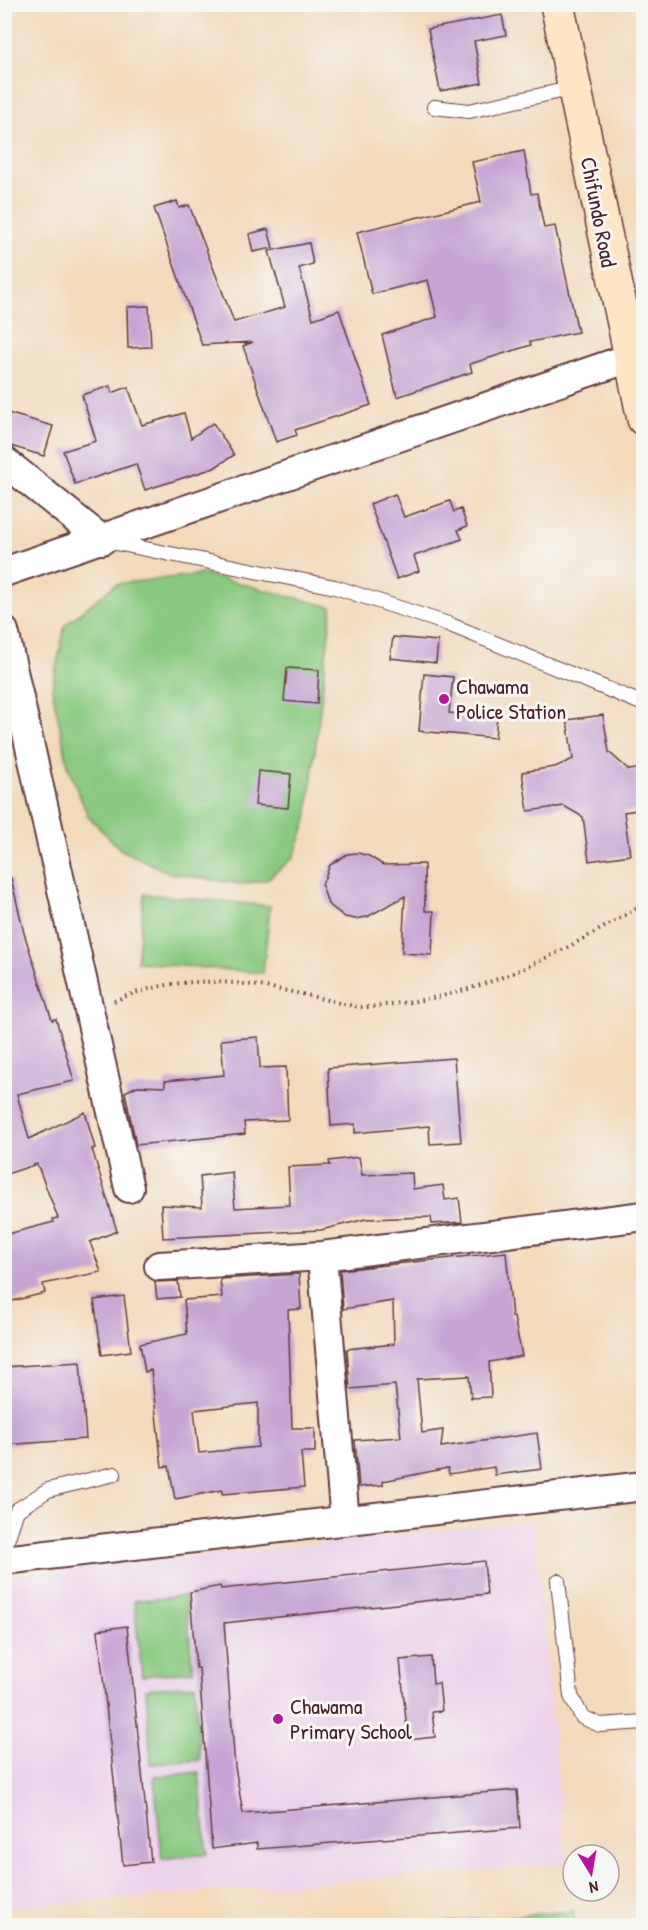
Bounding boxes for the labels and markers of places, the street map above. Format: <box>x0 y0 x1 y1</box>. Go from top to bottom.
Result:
place label: Chawama Police Station <box>456 671 566 726</box>
marker: Chawama Police Station <box>437 692 451 706</box>
place label: Chawama Primary School <box>290 1691 412 1746</box>
marker: Chawama Primary School <box>271 1712 285 1726</box>

